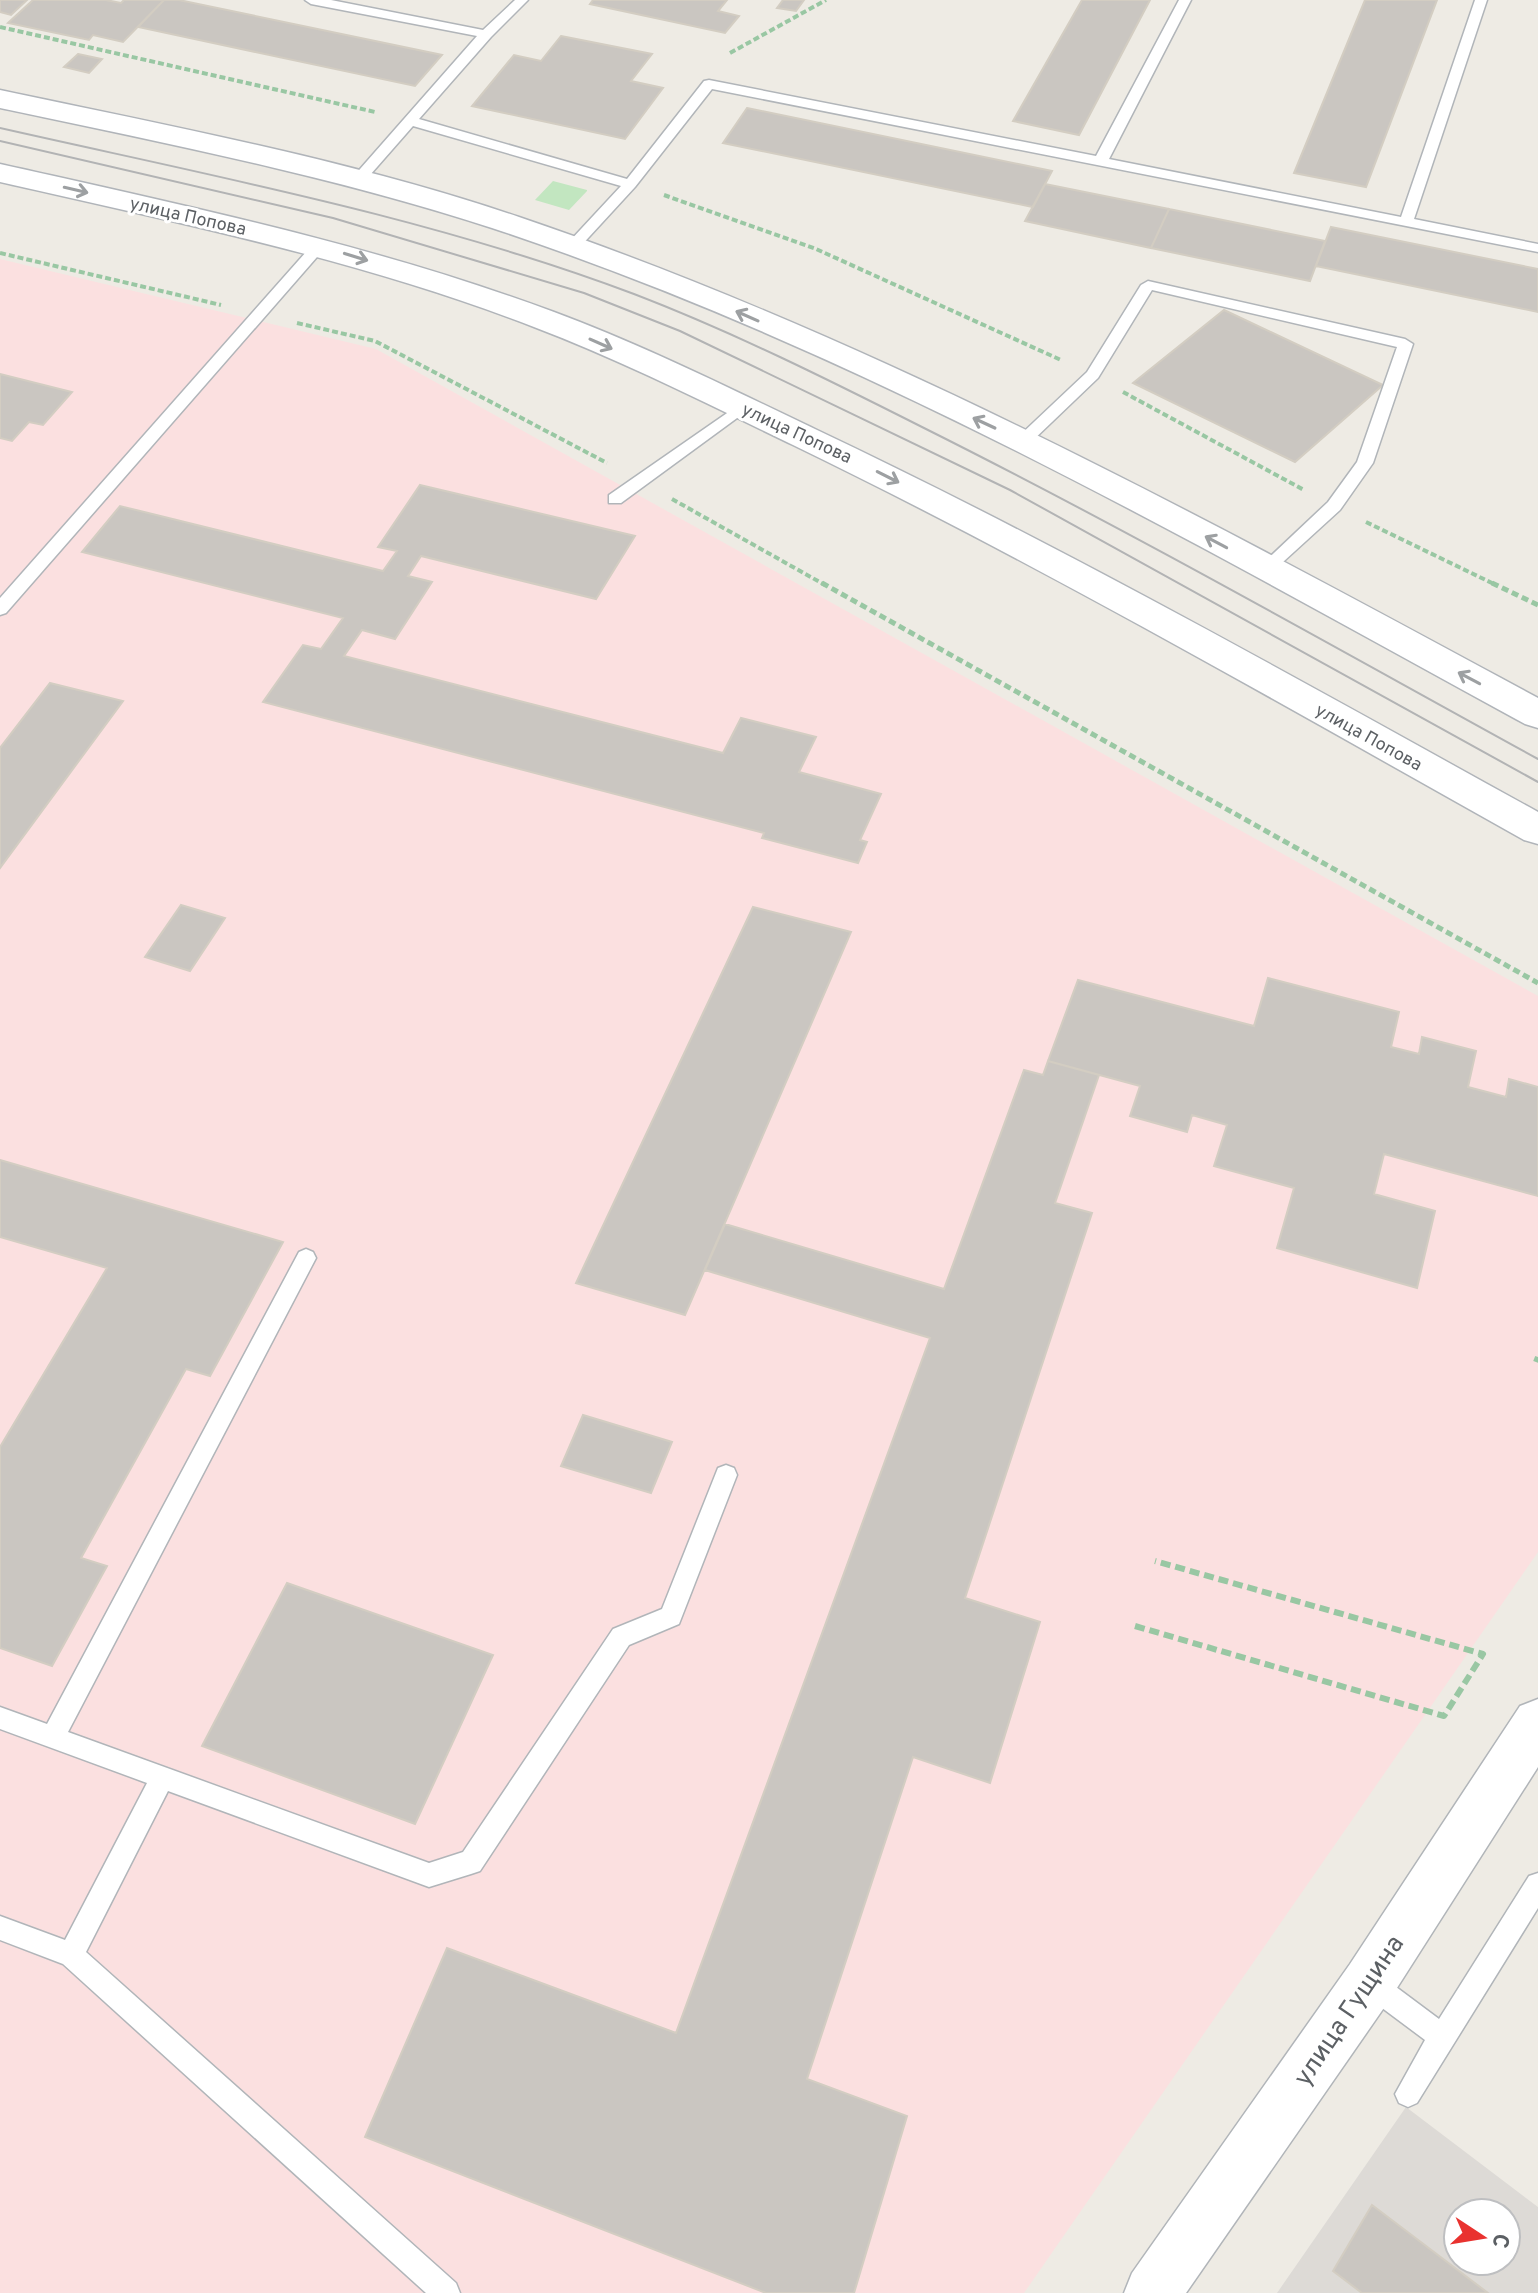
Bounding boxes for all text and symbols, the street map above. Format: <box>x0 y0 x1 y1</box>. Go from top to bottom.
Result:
one-way arrow <box>63 183 88 198</box>
street label: улица Попова <box>127 193 248 242</box>
one-way arrow <box>343 250 369 265</box>
one-way arrow <box>736 308 760 323</box>
one-way arrow <box>589 337 613 352</box>
street label: улица Попова <box>738 399 855 470</box>
one-way arrow <box>972 415 996 430</box>
one-way arrow <box>875 469 899 485</box>
one-way arrow <box>1204 533 1228 549</box>
one-way arrow <box>1458 669 1482 685</box>
street label: улица Попова <box>1311 699 1426 777</box>
street label: улица Гущина <box>1287 1929 1413 2093</box>
north arrow <box>1442 2197 1522 2277</box>
text: С <box>1484 2231 1514 2250</box>

